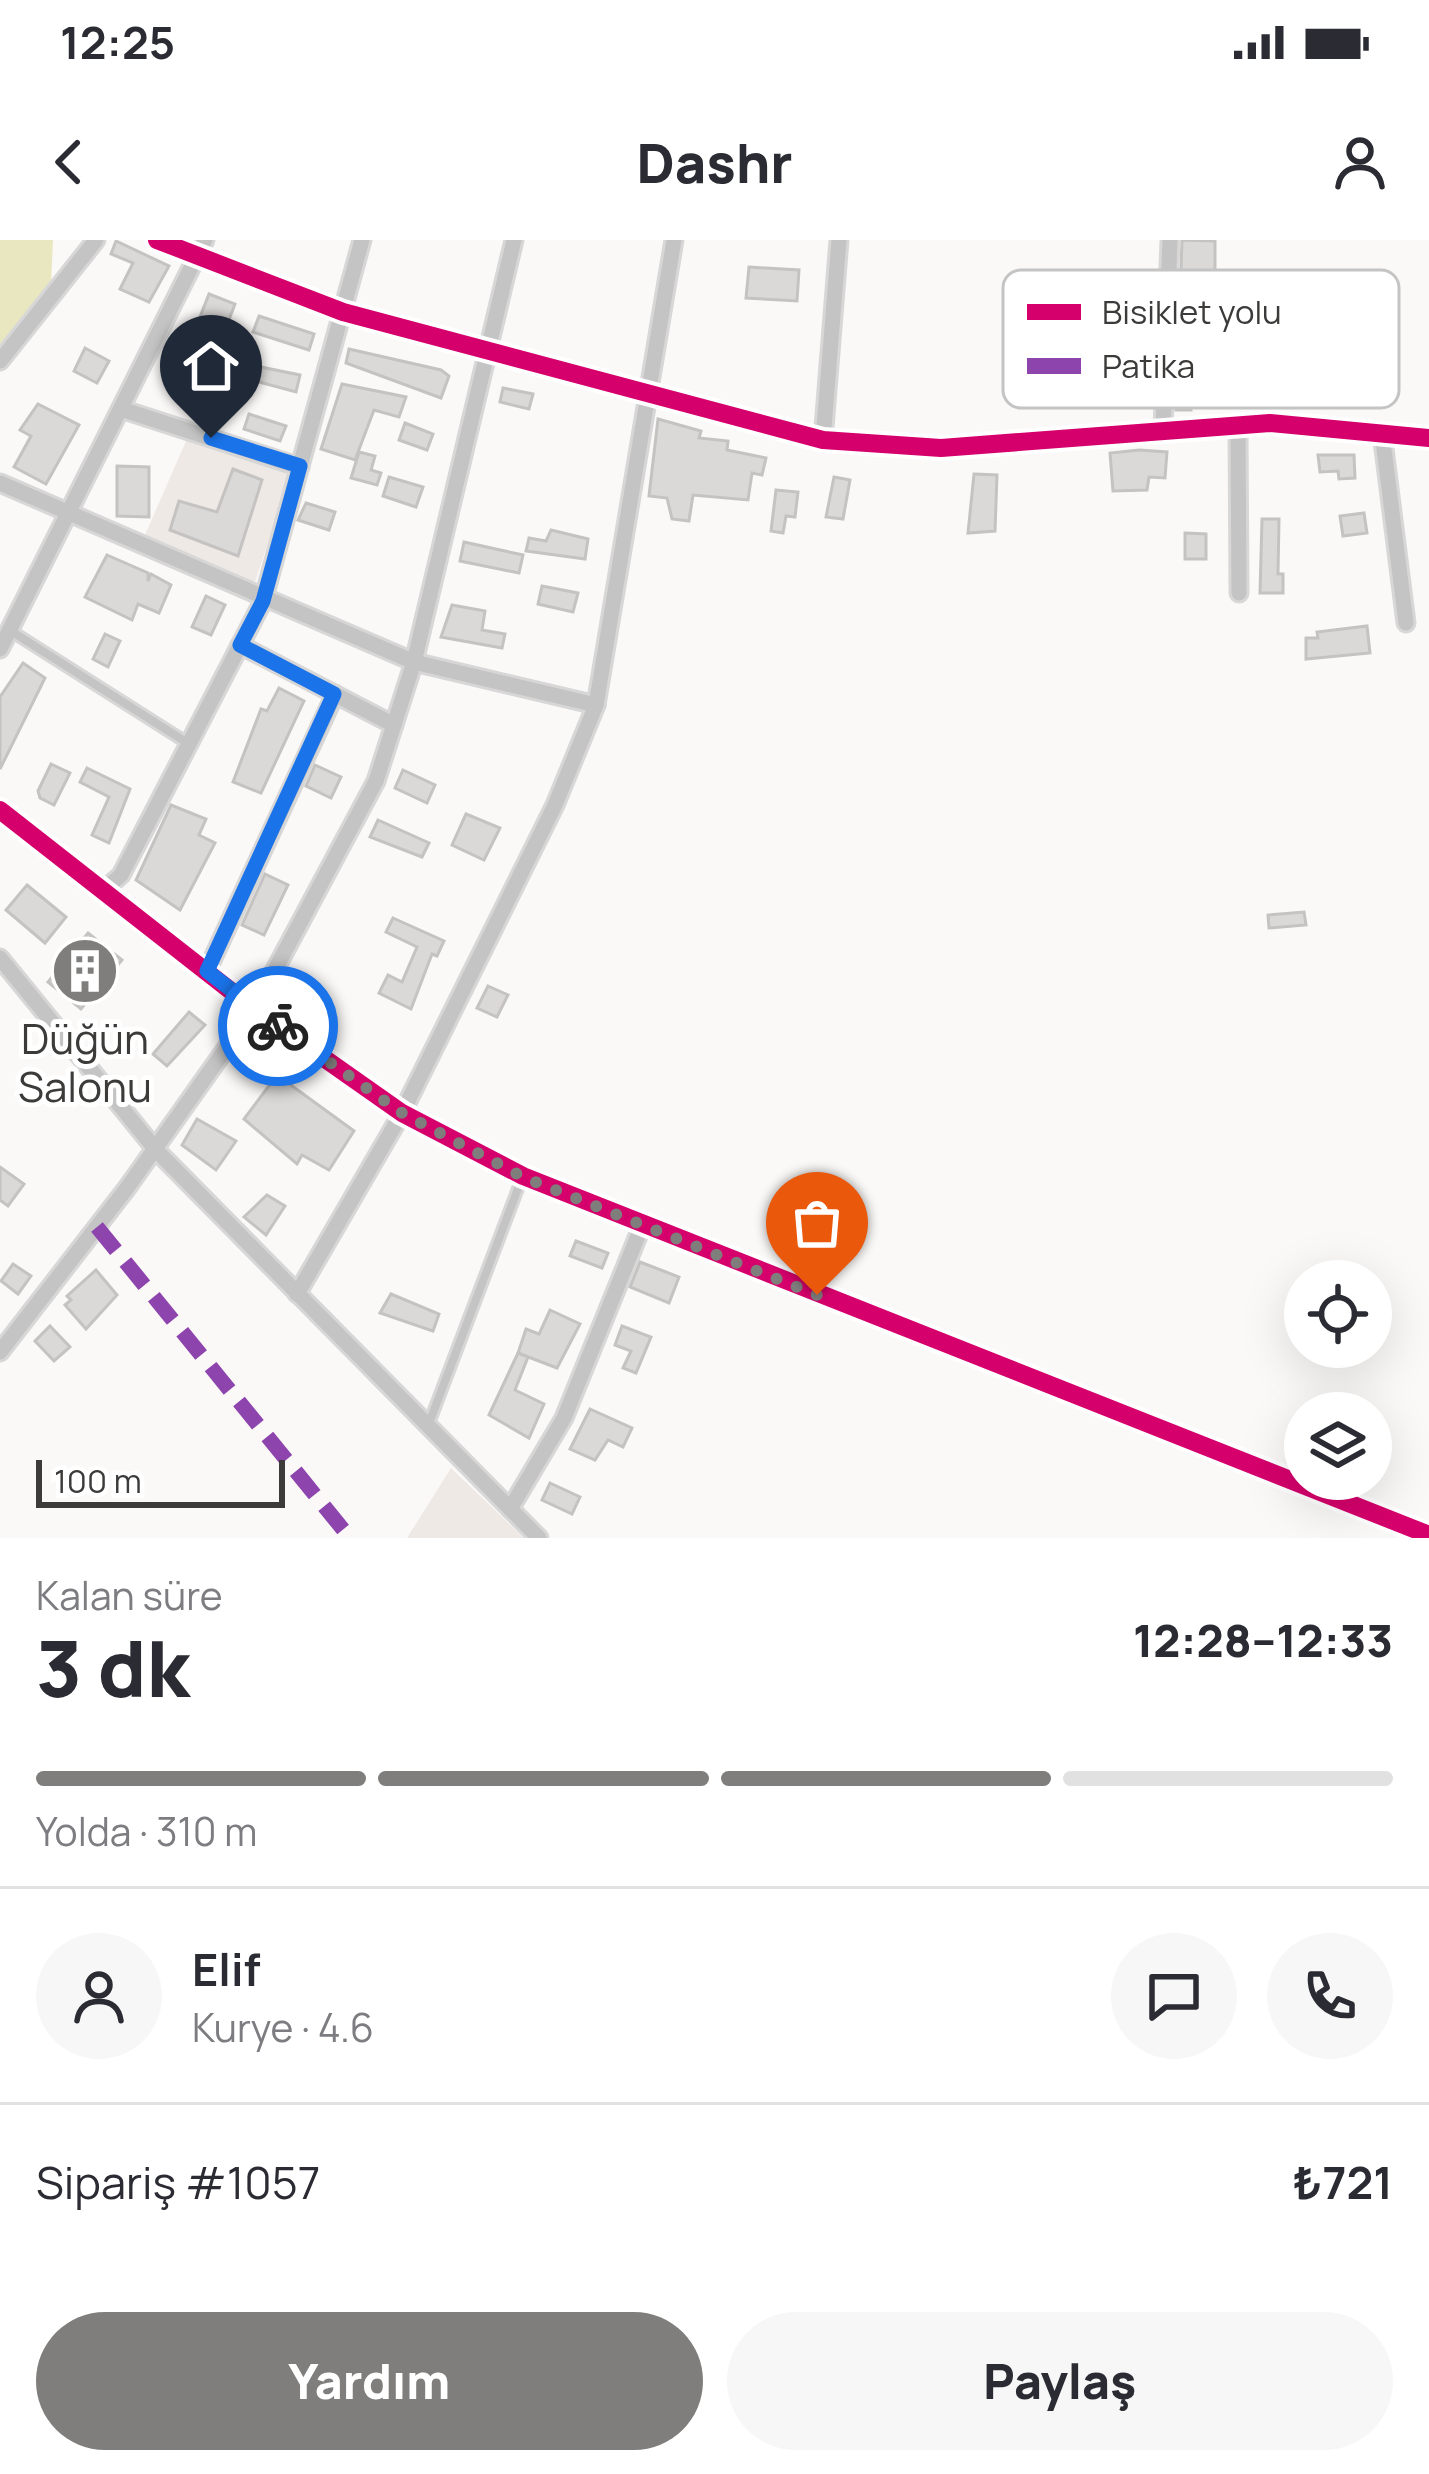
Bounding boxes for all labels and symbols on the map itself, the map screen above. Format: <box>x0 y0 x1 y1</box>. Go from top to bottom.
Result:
legend <box>1003 270 1399 408</box>
text: Bisiklet yolu <box>1102 289 1282 334</box>
pin <box>160 315 262 438</box>
text: Patika <box>1102 343 1195 388</box>
building icon: Düğün Salonu <box>50 936 120 1006</box>
courier <box>218 966 338 1086</box>
place label: Düğün Salonu <box>18 1009 152 1115</box>
pin <box>766 1172 868 1295</box>
scale bar <box>36 1454 285 1507</box>

